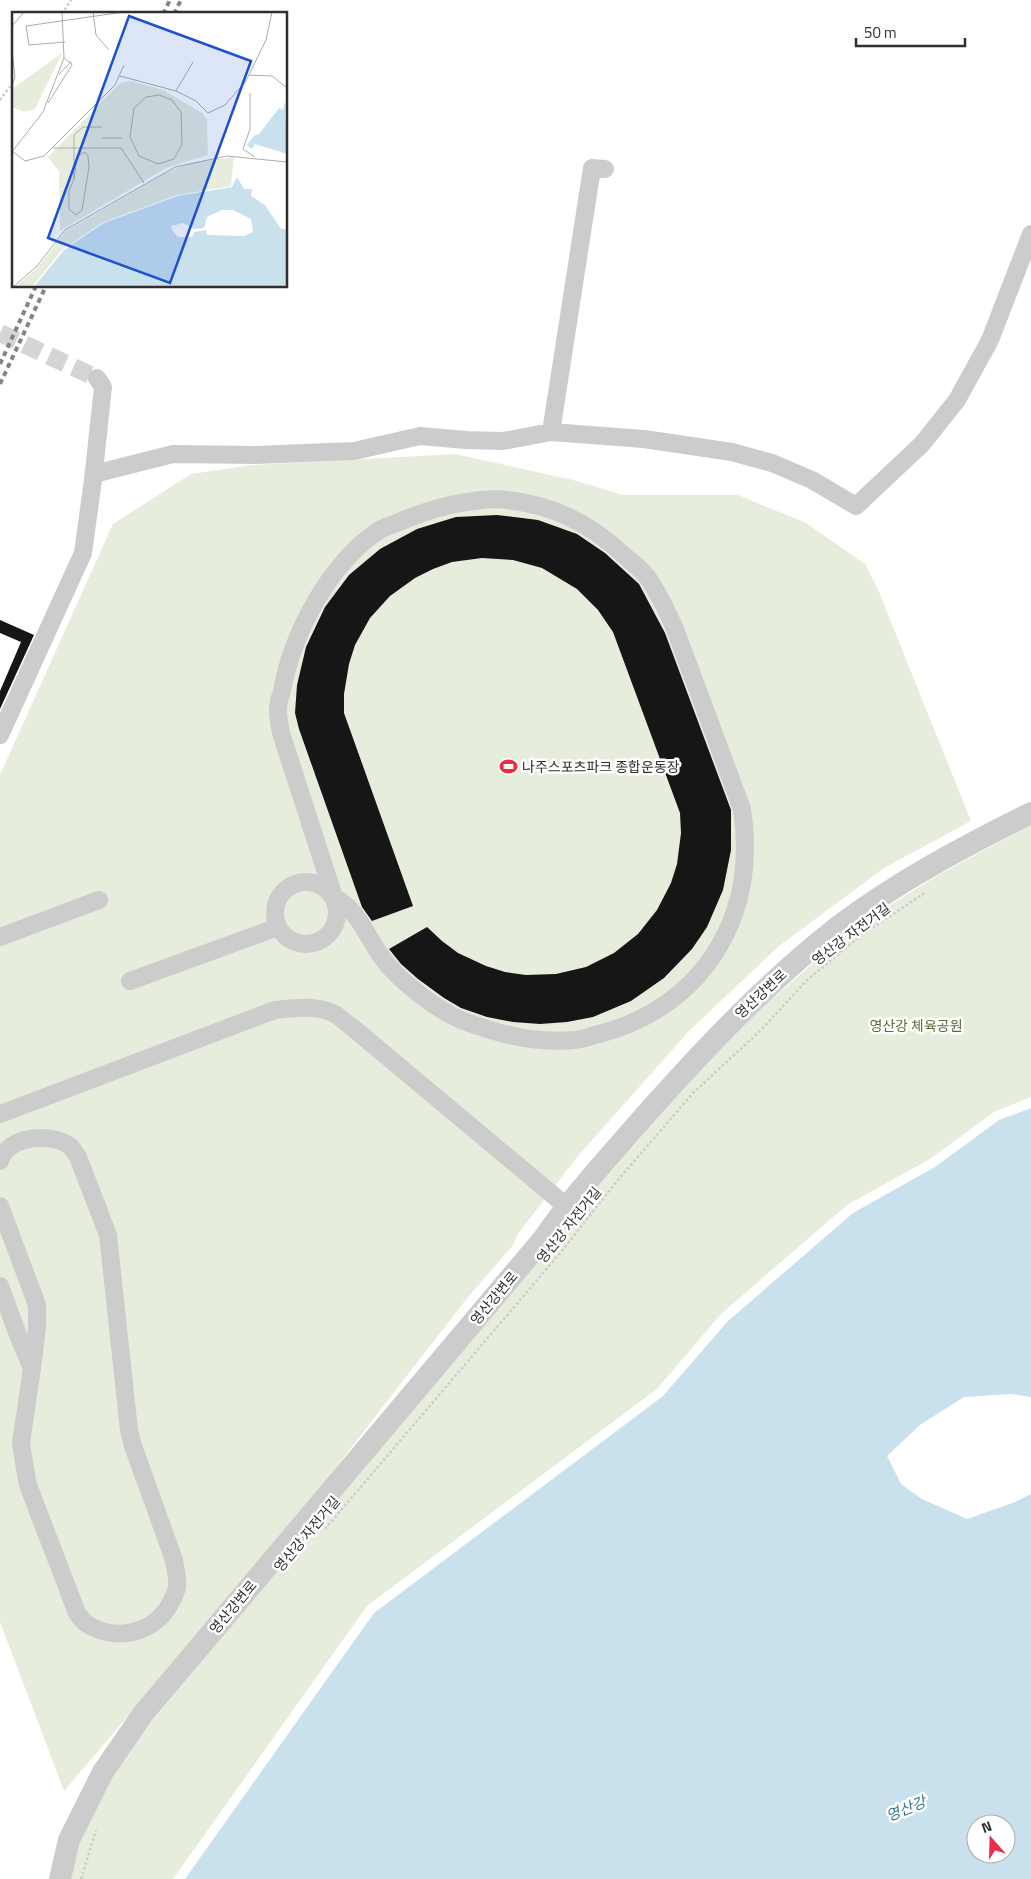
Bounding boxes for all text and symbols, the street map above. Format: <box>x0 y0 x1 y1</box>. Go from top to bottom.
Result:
inset map <box>12 12 288 288</box>
scale bar <box>856 15 965 47</box>
text: 50 m <box>864 21 897 44</box>
place label: 나주스포츠파크 종합운동장 <box>522 756 680 777</box>
sports icon: 나주스포츠파크 종합운동장 <box>498 757 518 777</box>
street label: 영산강 자전거길 <box>807 897 894 970</box>
street label: 영산강변로 <box>730 964 791 1023</box>
park label: 영산강 체육공원 <box>869 1015 963 1036</box>
street label: 영산강 자전거길 <box>531 1182 606 1268</box>
street label: 영산강변로 <box>465 1266 522 1329</box>
street label: 영산강 자전거길 <box>269 1491 345 1576</box>
street label: 영산강변로 <box>204 1575 261 1638</box>
water label: 영산강 <box>882 1789 931 1827</box>
north arrow <box>966 1814 1016 1864</box>
text: N <box>978 1815 995 1838</box>

